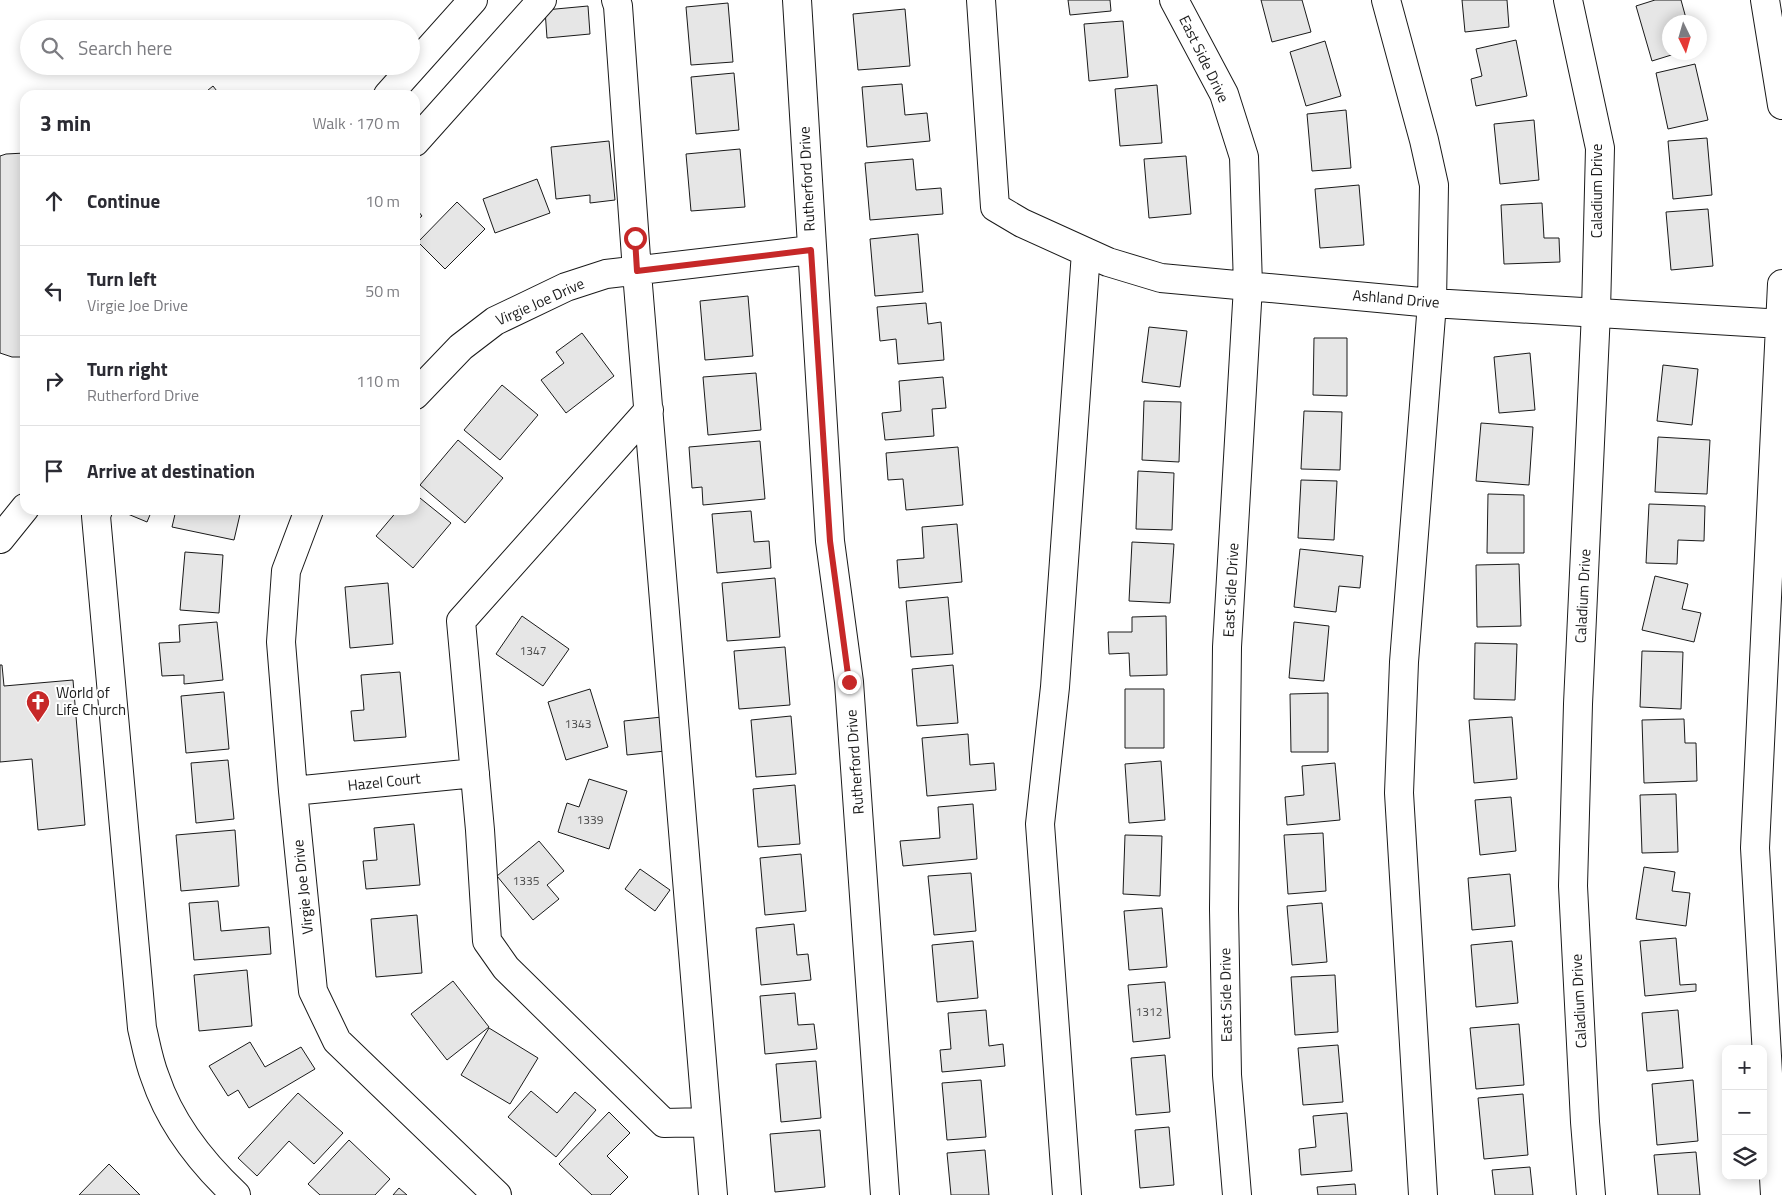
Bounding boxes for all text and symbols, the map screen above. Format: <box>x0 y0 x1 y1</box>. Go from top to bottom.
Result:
street label: East Side Drive <box>1173 11 1235 106</box>
north arrow <box>1662 15 1707 60</box>
search box <box>20 20 420 75</box>
text: Search here <box>78 33 172 62</box>
icon: search <box>38 34 66 62</box>
text: 3 min <box>40 107 91 139</box>
text: Walk · 170 m <box>312 111 400 135</box>
street label: Rutherford Drive <box>792 126 821 232</box>
street label: Caladium Drive <box>1585 144 1608 238</box>
text: Continue <box>87 186 160 215</box>
icon: ahead <box>40 187 68 215</box>
text: 10 m <box>365 189 400 213</box>
route start <box>624 227 647 250</box>
text: Turn left <box>87 264 157 293</box>
street label: Virgie Joe Drive <box>492 272 588 331</box>
icon: left <box>40 277 68 305</box>
text: 50 m <box>365 279 400 303</box>
street label: Ashland Drive <box>1352 283 1440 314</box>
text: Virgie Joe Drive <box>87 293 188 317</box>
text: Turn right <box>87 354 168 383</box>
icon: right <box>40 367 68 395</box>
text: 110 m <box>356 369 400 393</box>
text: Rutherford Drive <box>87 383 199 407</box>
text: Arrive at destination <box>87 456 255 485</box>
icon: arrive <box>40 457 68 485</box>
street label: East Side Drive <box>1217 542 1244 638</box>
street label: Caladium Drive <box>1569 548 1596 644</box>
house number: 1347 <box>520 641 546 660</box>
route end <box>838 671 861 694</box>
place label: World of Life Church <box>56 681 126 721</box>
church icon: World of Life Church <box>25 689 51 723</box>
street label: Rutherford Drive <box>839 709 870 815</box>
house number: 1343 <box>565 714 591 733</box>
street label: Hazel Court <box>346 766 422 797</box>
house number: 1339 <box>577 810 604 829</box>
street label: Virgie Joe Drive <box>286 839 319 935</box>
house number: 1335 <box>513 871 540 890</box>
street label: East Side Drive <box>1213 948 1238 1042</box>
street label: Caladium Drive <box>1565 953 1592 1049</box>
house number: 1312 <box>1136 1002 1162 1021</box>
map controls <box>1722 1045 1767 1180</box>
button: + <box>1722 1045 1767 1090</box>
button: − <box>1722 1090 1767 1135</box>
button: layers <box>1722 1135 1767 1180</box>

